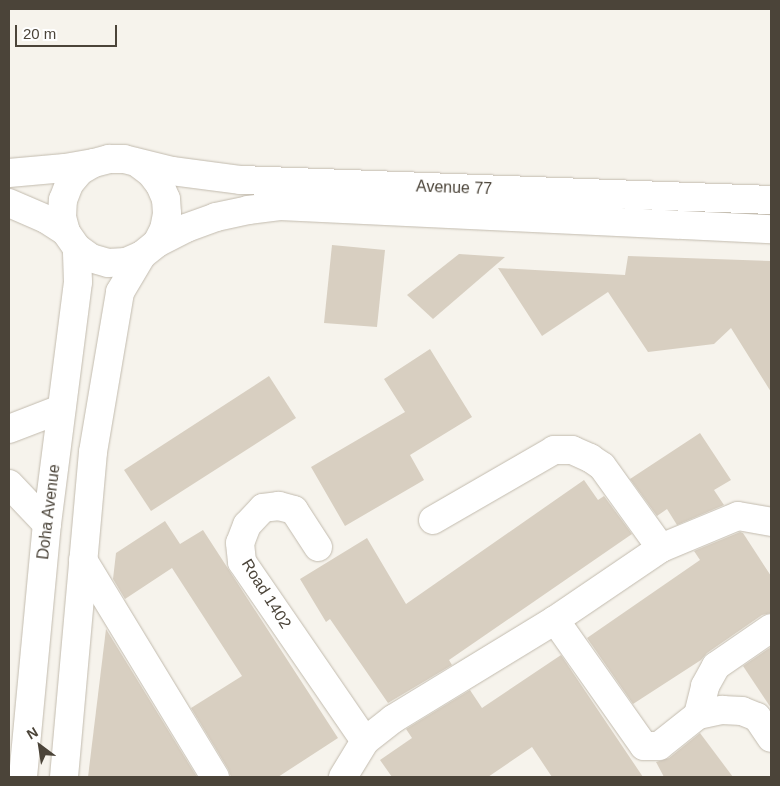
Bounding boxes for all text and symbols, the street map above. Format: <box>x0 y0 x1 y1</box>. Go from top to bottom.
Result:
scale bar <box>18 15 120 47</box>
text: 20 m <box>23 25 56 42</box>
street label: Avenue 77 <box>416 177 492 199</box>
street label: Doha Avenue <box>34 463 64 561</box>
street label: Road 1402 <box>237 556 295 632</box>
north arrow <box>15 721 65 771</box>
text: N <box>24 724 41 743</box>

